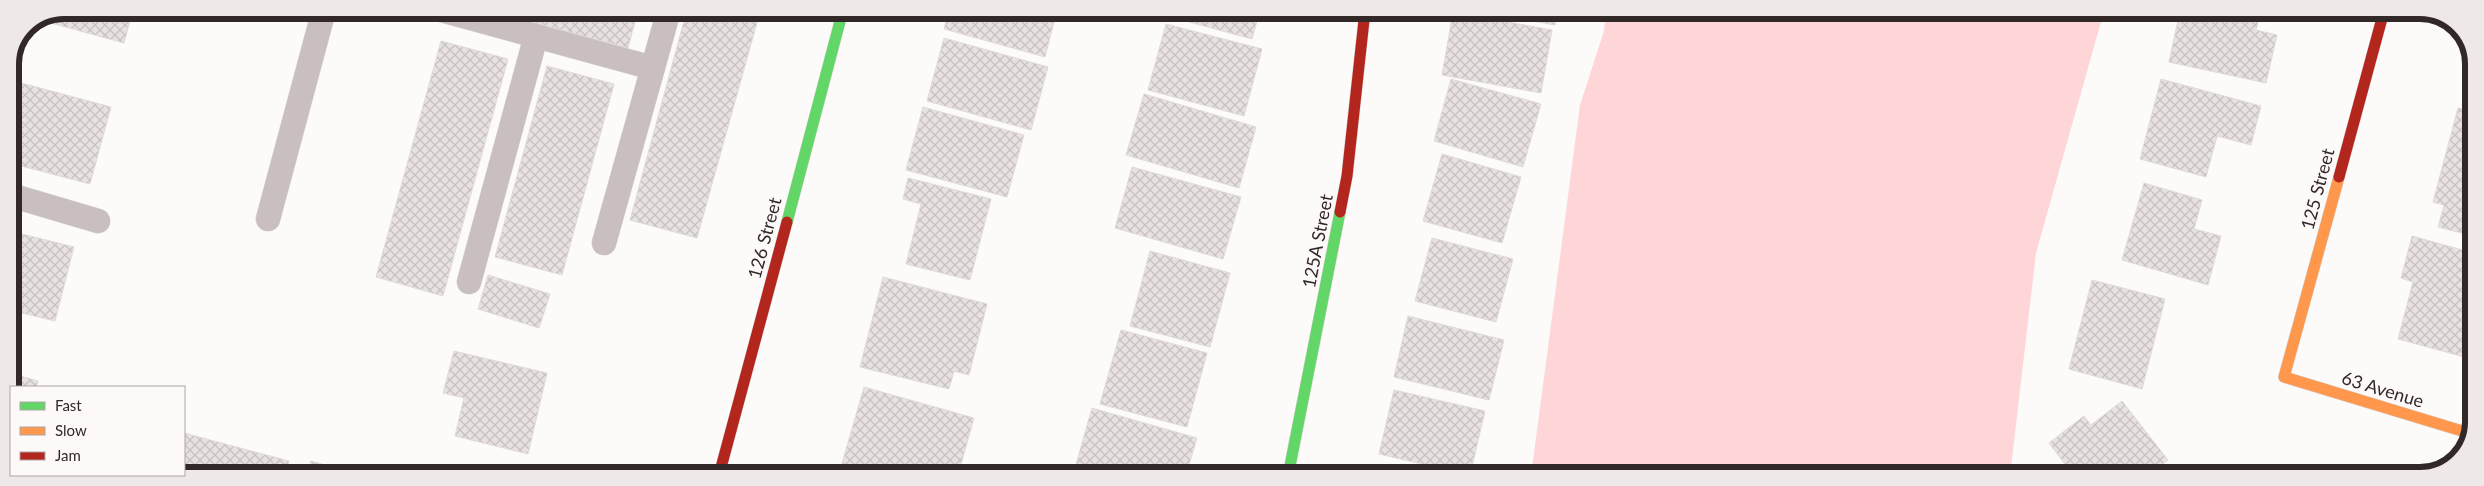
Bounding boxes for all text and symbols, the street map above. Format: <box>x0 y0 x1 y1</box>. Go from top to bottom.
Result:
street label: 125 Street <box>2296 145 2339 232</box>
street label: 125A Street <box>1297 192 1337 290</box>
street label: 126 Street <box>743 194 786 281</box>
street label: 63 Avenue <box>2339 366 2427 412</box>
legend <box>10 386 185 476</box>
text: Fast <box>55 396 82 414</box>
text: Slow <box>55 421 87 439</box>
text: Jam <box>55 446 81 464</box>

